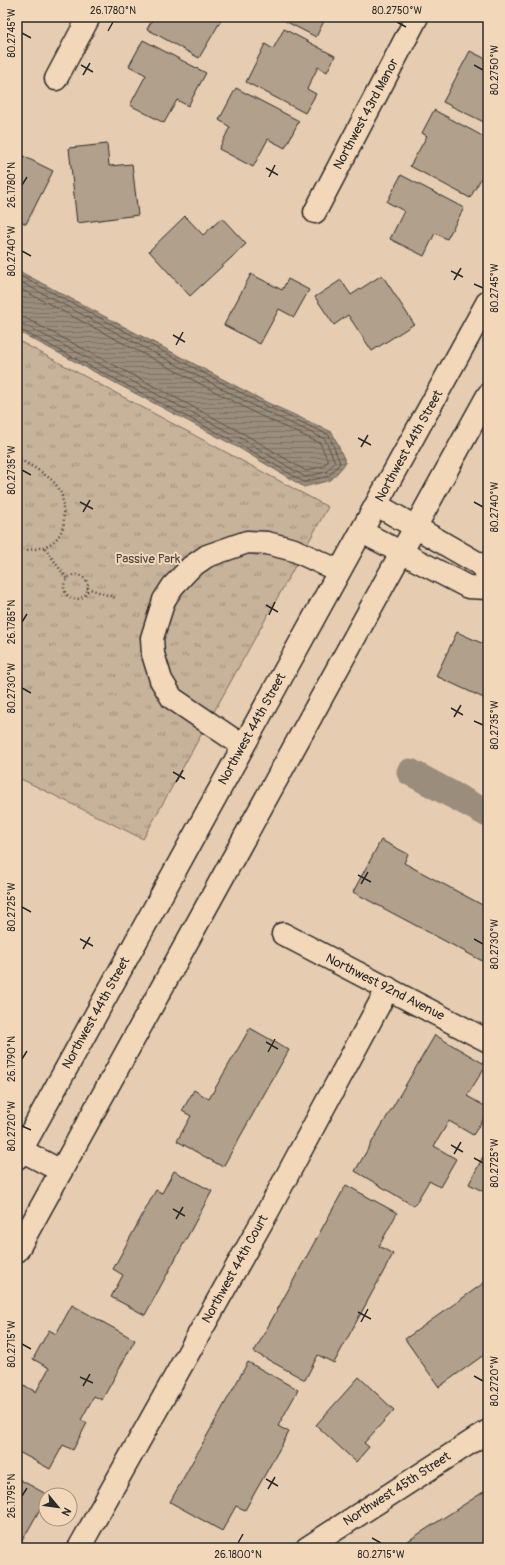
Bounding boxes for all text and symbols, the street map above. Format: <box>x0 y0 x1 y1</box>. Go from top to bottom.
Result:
text: 26.1780°N <box>90 5 136 17</box>
text: 80.2750°W <box>372 5 423 17</box>
text: 80.2745°W <box>6 8 18 58</box>
text: 80.2750°W <box>489 44 501 95</box>
street label: Northwest 43rd Manor <box>330 55 402 172</box>
text: 26.1780°N <box>6 162 18 208</box>
text: 80.2740°W <box>6 225 18 276</box>
text: 80.2745°W <box>489 263 501 313</box>
street label: Northwest 44th Street <box>372 387 447 505</box>
text: 80.2735°W <box>6 445 18 494</box>
text: 80.2740°W <box>489 481 501 532</box>
park label: Passive Park <box>116 551 181 567</box>
text: 26.1785°N <box>6 600 18 644</box>
text: 80.2730°W <box>6 662 18 713</box>
street label: Northwest 44th Street <box>215 670 290 788</box>
text: 80.2735°W <box>489 700 501 749</box>
text: 80.2725°W <box>6 882 18 931</box>
text: 80.2730°W <box>489 918 501 969</box>
street label: Northwest 92nd Avenue <box>323 950 448 1024</box>
street label: Northwest 44th Street <box>59 954 134 1072</box>
text: 26.1790°N <box>6 1036 18 1082</box>
text: 80.2720°W <box>6 1100 18 1151</box>
text: 80.2725°W <box>489 1138 501 1187</box>
street label: Northwest 44th Court <box>199 1211 272 1326</box>
text: 80.2715°W <box>6 1320 18 1368</box>
text: 80.2720°W <box>489 1355 501 1406</box>
street label: Northwest 45th Street <box>340 1448 454 1530</box>
text: 26.1795°N <box>6 1474 18 1518</box>
north arrow <box>38 1487 78 1527</box>
text: N <box>59 1505 74 1519</box>
text: 26.1800°N <box>214 1549 262 1561</box>
text: 80.2715°W <box>357 1549 405 1561</box>

